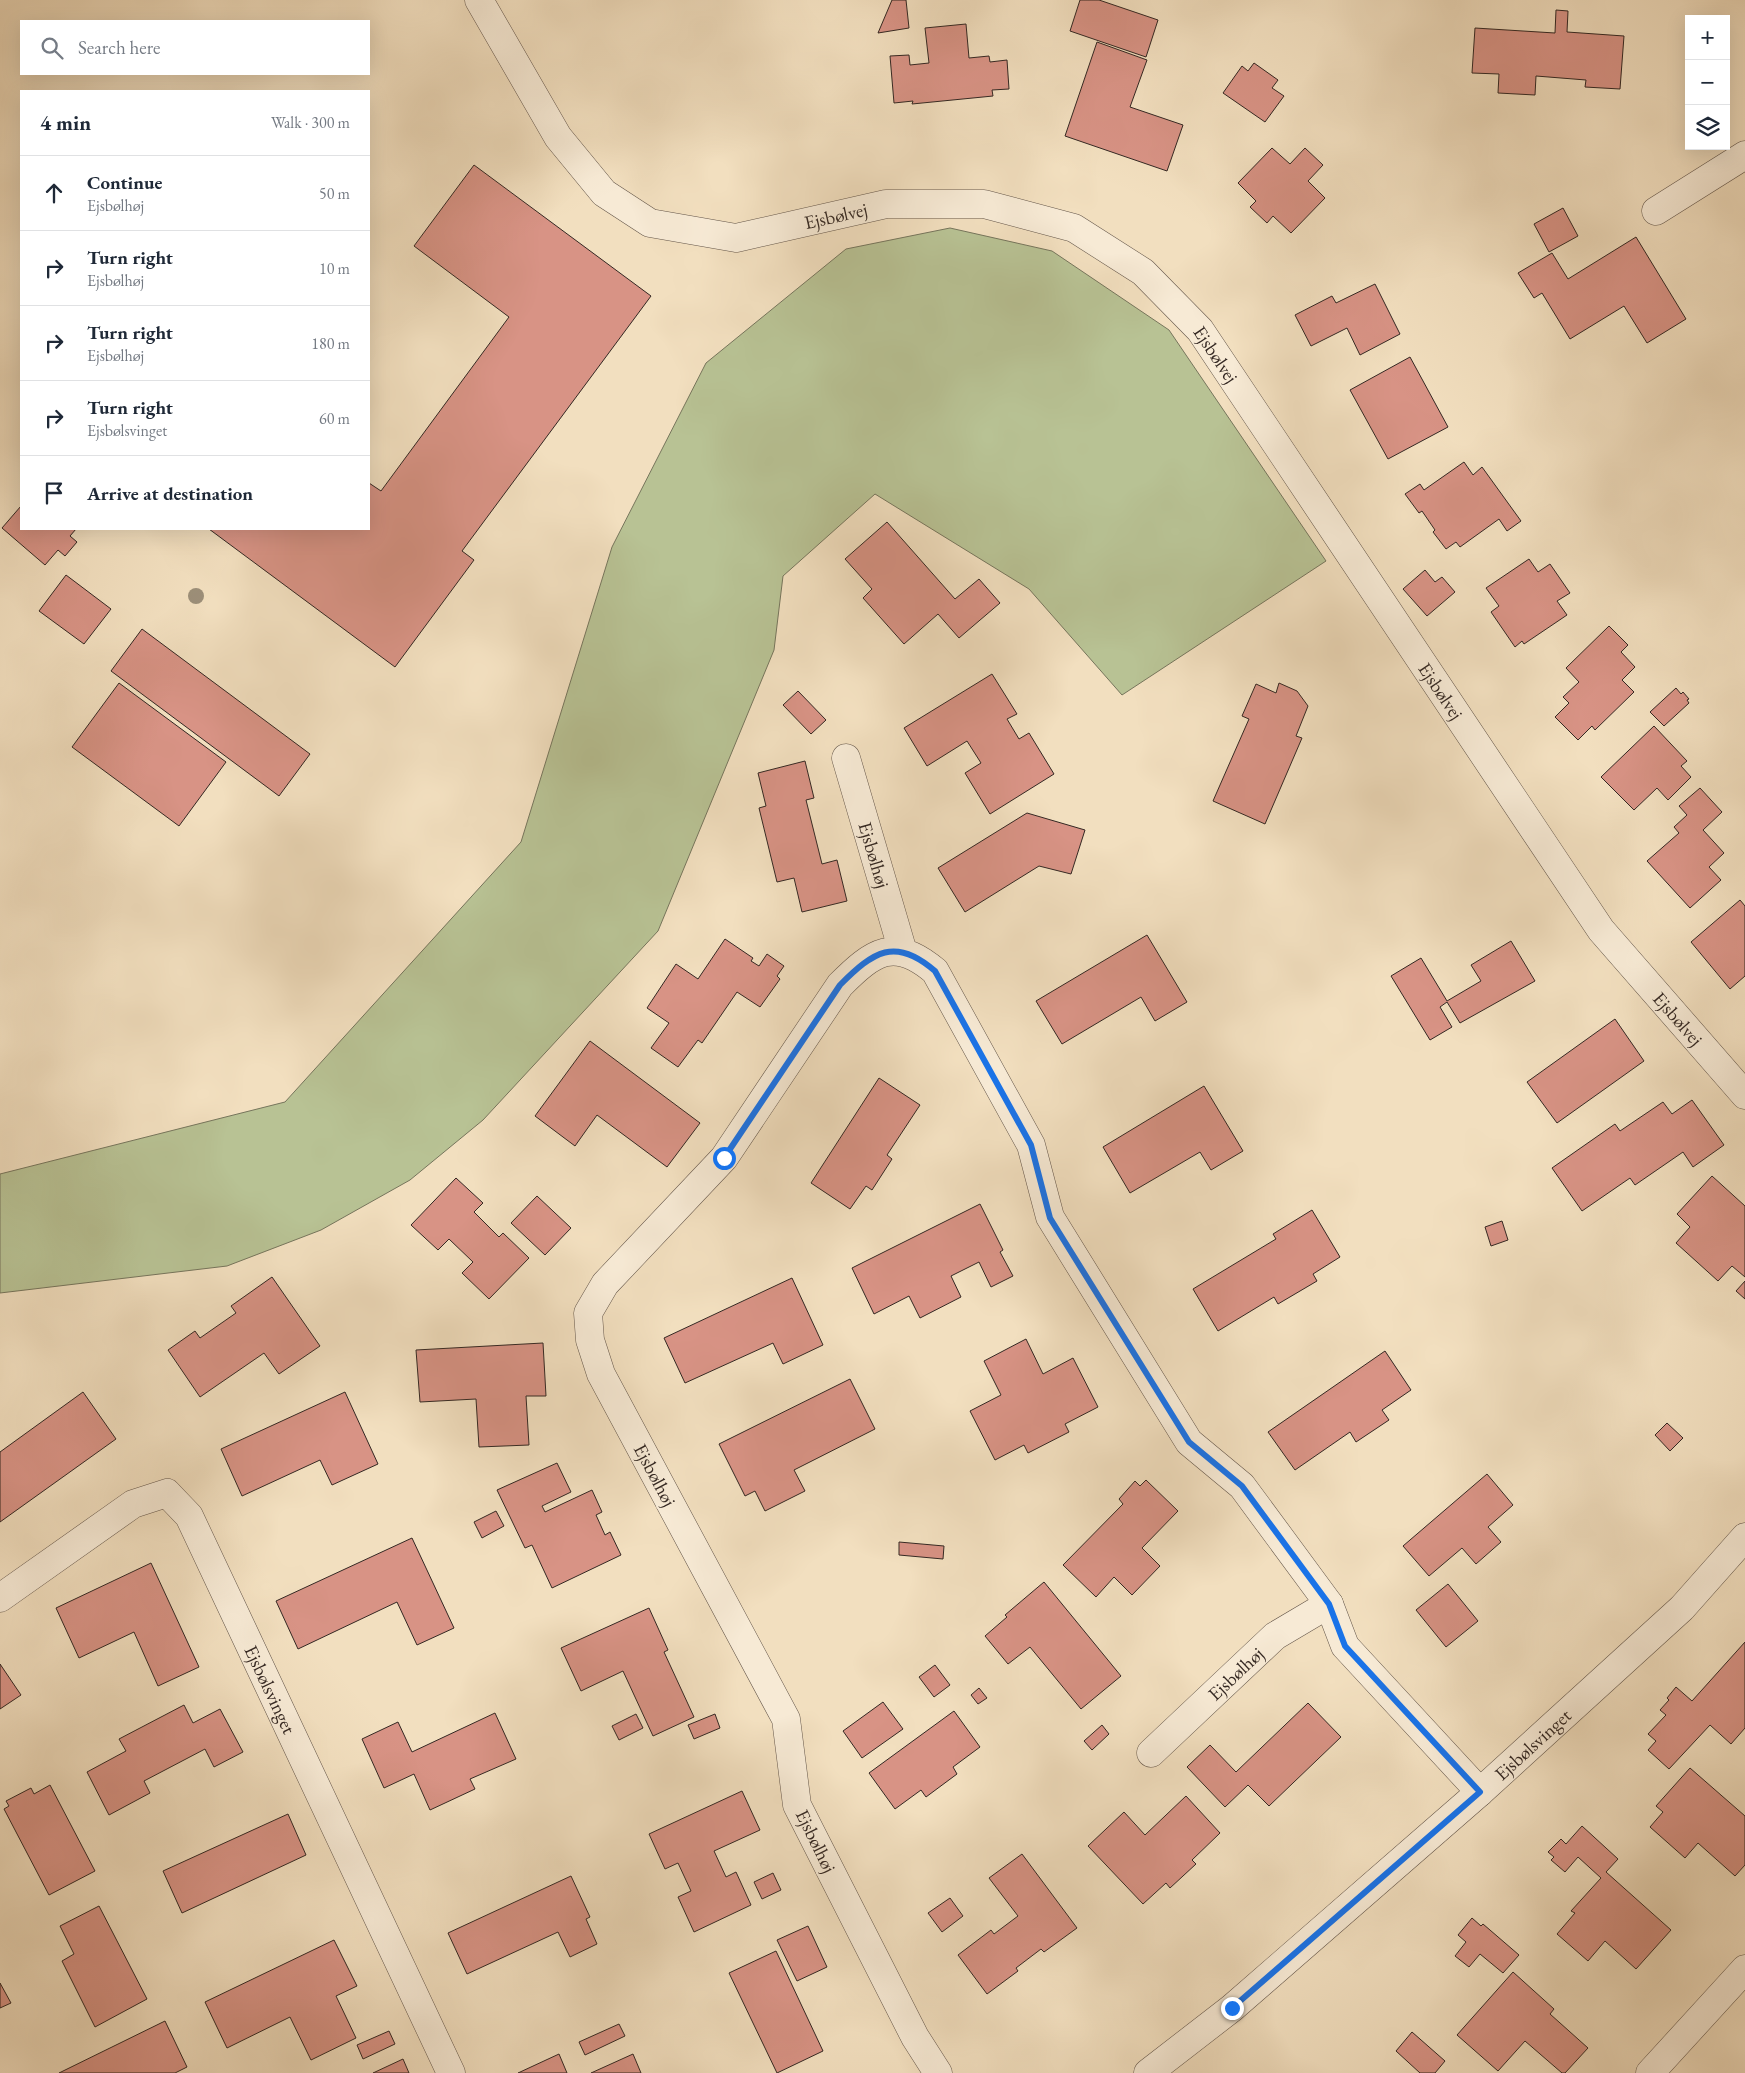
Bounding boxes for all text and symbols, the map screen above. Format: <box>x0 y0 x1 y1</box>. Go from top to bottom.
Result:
map controls <box>1685 15 1730 150</box>
button: + <box>1685 15 1730 60</box>
search box <box>20 20 370 75</box>
icon: search <box>38 34 66 62</box>
text: Search here <box>78 35 160 60</box>
button: − <box>1685 60 1730 105</box>
button: layers <box>1685 105 1730 150</box>
text: 4 min <box>40 109 91 136</box>
text: Walk · 300 m <box>271 112 350 133</box>
text: Continue <box>87 170 162 195</box>
icon: ahead <box>40 179 68 207</box>
text: 50 m <box>319 183 350 204</box>
text: Ejsbølhøj <box>87 195 144 216</box>
street label: Ejsbølvej <box>802 196 870 235</box>
text: Turn right <box>87 245 173 270</box>
icon: right <box>40 254 68 282</box>
text: 10 m <box>319 258 350 279</box>
text: Ejsbølhøj <box>87 270 144 291</box>
text: Turn right <box>87 320 173 345</box>
street label: Ejsbølvej <box>1188 321 1244 388</box>
icon: right <box>40 329 68 357</box>
text: 180 m <box>311 333 350 354</box>
text: Ejsbølhøj <box>87 345 144 366</box>
text: Turn right <box>87 395 173 420</box>
icon: right <box>40 404 68 432</box>
text: 60 m <box>319 408 350 429</box>
text: Ejsbølsvinget <box>87 420 167 441</box>
icon: arrive <box>40 479 68 507</box>
text: Arrive at destination <box>87 481 253 506</box>
street label: Ejsbølvej <box>1413 657 1469 724</box>
street label: Ejsbølhøj <box>853 819 896 891</box>
street label: Ejsbølvej <box>1648 986 1709 1051</box>
route start <box>713 1147 736 1170</box>
street label: Ejsbølhøj <box>628 1439 682 1511</box>
street label: Ejsbølsvinget <box>239 1641 302 1738</box>
street label: Ejsbølhøj <box>1202 1641 1269 1706</box>
street label: Ejsbølsvinget <box>1489 1703 1576 1786</box>
street label: Ejsbølhøj <box>790 1805 842 1877</box>
route end <box>1221 1997 1244 2020</box>

